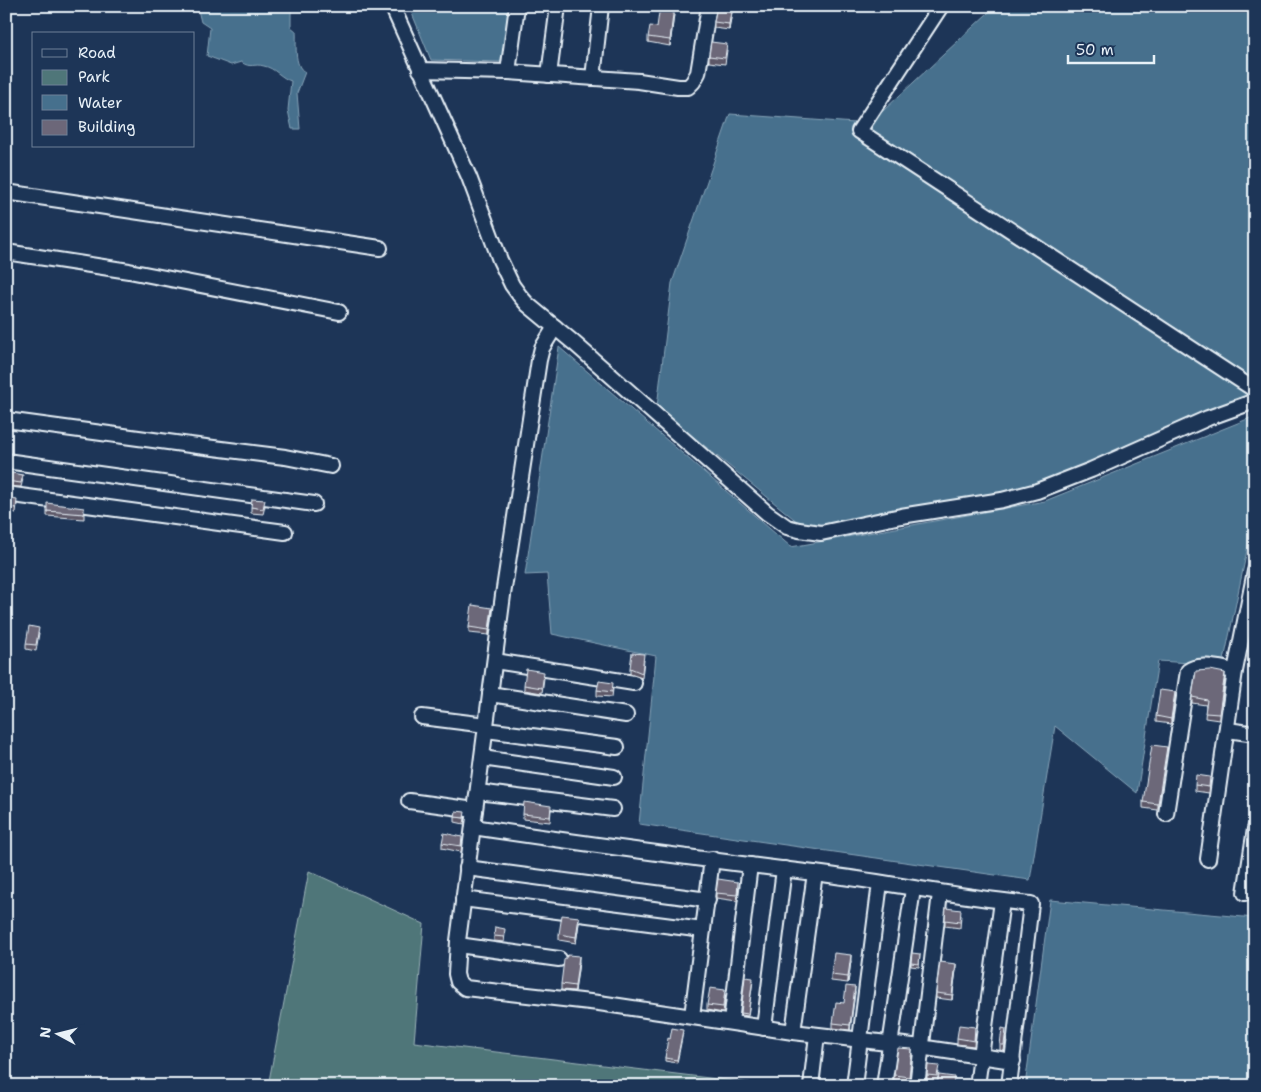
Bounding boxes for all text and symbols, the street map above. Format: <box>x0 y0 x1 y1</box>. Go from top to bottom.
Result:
legend <box>32 32 195 148</box>
scale bar <box>1068 32 1155 64</box>
text: 50 m <box>1076 40 1114 60</box>
text: Road <box>78 43 116 63</box>
text: Park <box>78 67 110 87</box>
text: Water <box>78 93 122 113</box>
text: Building <box>78 117 135 137</box>
north arrow <box>32 1010 82 1060</box>
text: N <box>35 1026 55 1039</box>

